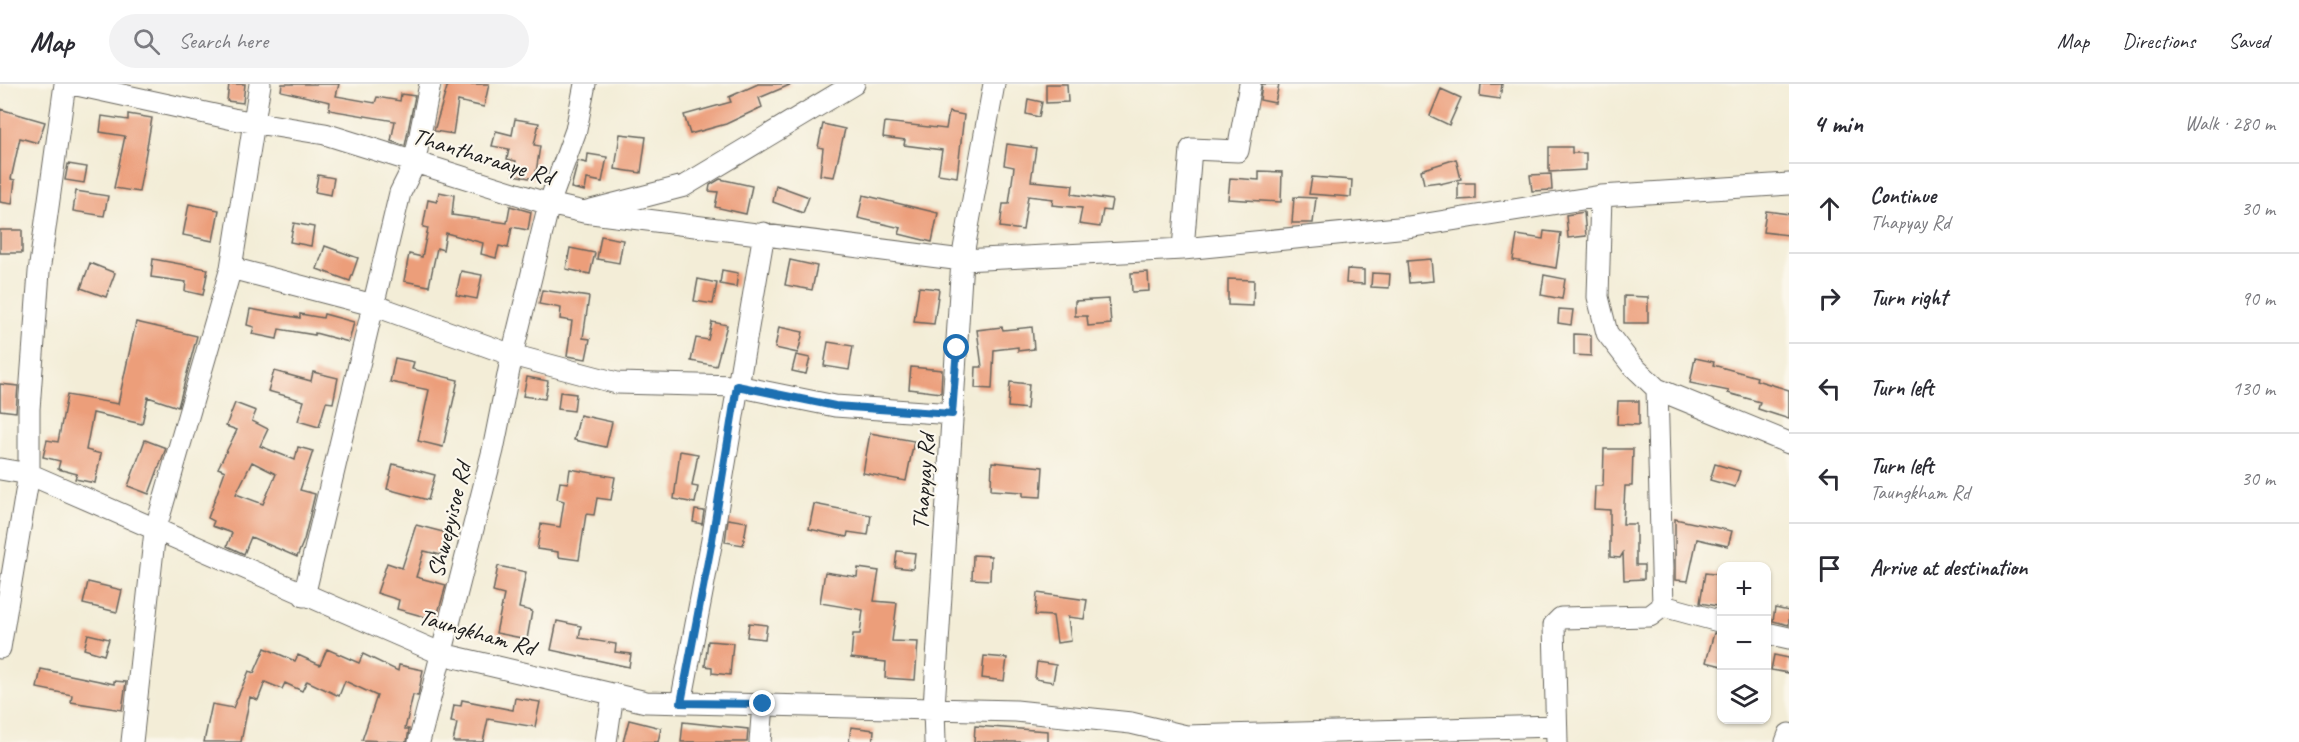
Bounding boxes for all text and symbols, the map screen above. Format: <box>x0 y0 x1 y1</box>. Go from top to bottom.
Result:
search box <box>109 14 529 68</box>
text: Map <box>30 24 73 59</box>
icon: search <box>130 25 163 58</box>
text: Search here <box>178 27 268 55</box>
text: Map <box>2057 28 2089 54</box>
text: Directions <box>2122 28 2195 54</box>
text: Saved <box>2228 28 2269 54</box>
text: 4 min <box>1813 107 1863 140</box>
text: Walk · 280 m <box>2185 111 2275 136</box>
street label: Thantharaaye Rd <box>409 120 560 193</box>
text: Continue <box>1870 182 1936 210</box>
icon: ahead <box>1813 192 1846 225</box>
text: 30 m <box>2241 196 2275 221</box>
text: Thapyay Rd <box>1870 210 1950 235</box>
icon: right <box>1813 282 1846 315</box>
text: Turn right <box>1870 284 1947 312</box>
text: 90 m <box>2241 286 2275 311</box>
route start <box>943 334 969 360</box>
icon: left <box>1813 372 1846 405</box>
text: Turn left <box>1870 374 1934 402</box>
text: 130 m <box>2232 376 2275 401</box>
street label: Thapyay Rd <box>905 429 942 531</box>
text: Turn left <box>1870 452 1934 480</box>
street label: Shwepyisoe Rd <box>420 456 479 581</box>
icon: left <box>1813 462 1846 495</box>
text: 30 m <box>2241 466 2275 491</box>
text: Taungkham Rd <box>1870 480 1970 505</box>
icon: arrive <box>1813 552 1846 585</box>
text: Arrive at destination <box>1870 554 2027 582</box>
map controls <box>1717 562 1771 724</box>
button: + <box>1717 562 1771 616</box>
street label: Taungkham Rd <box>415 601 542 664</box>
button: − <box>1717 616 1771 670</box>
button: layers <box>1717 670 1771 724</box>
route end <box>749 690 775 716</box>

